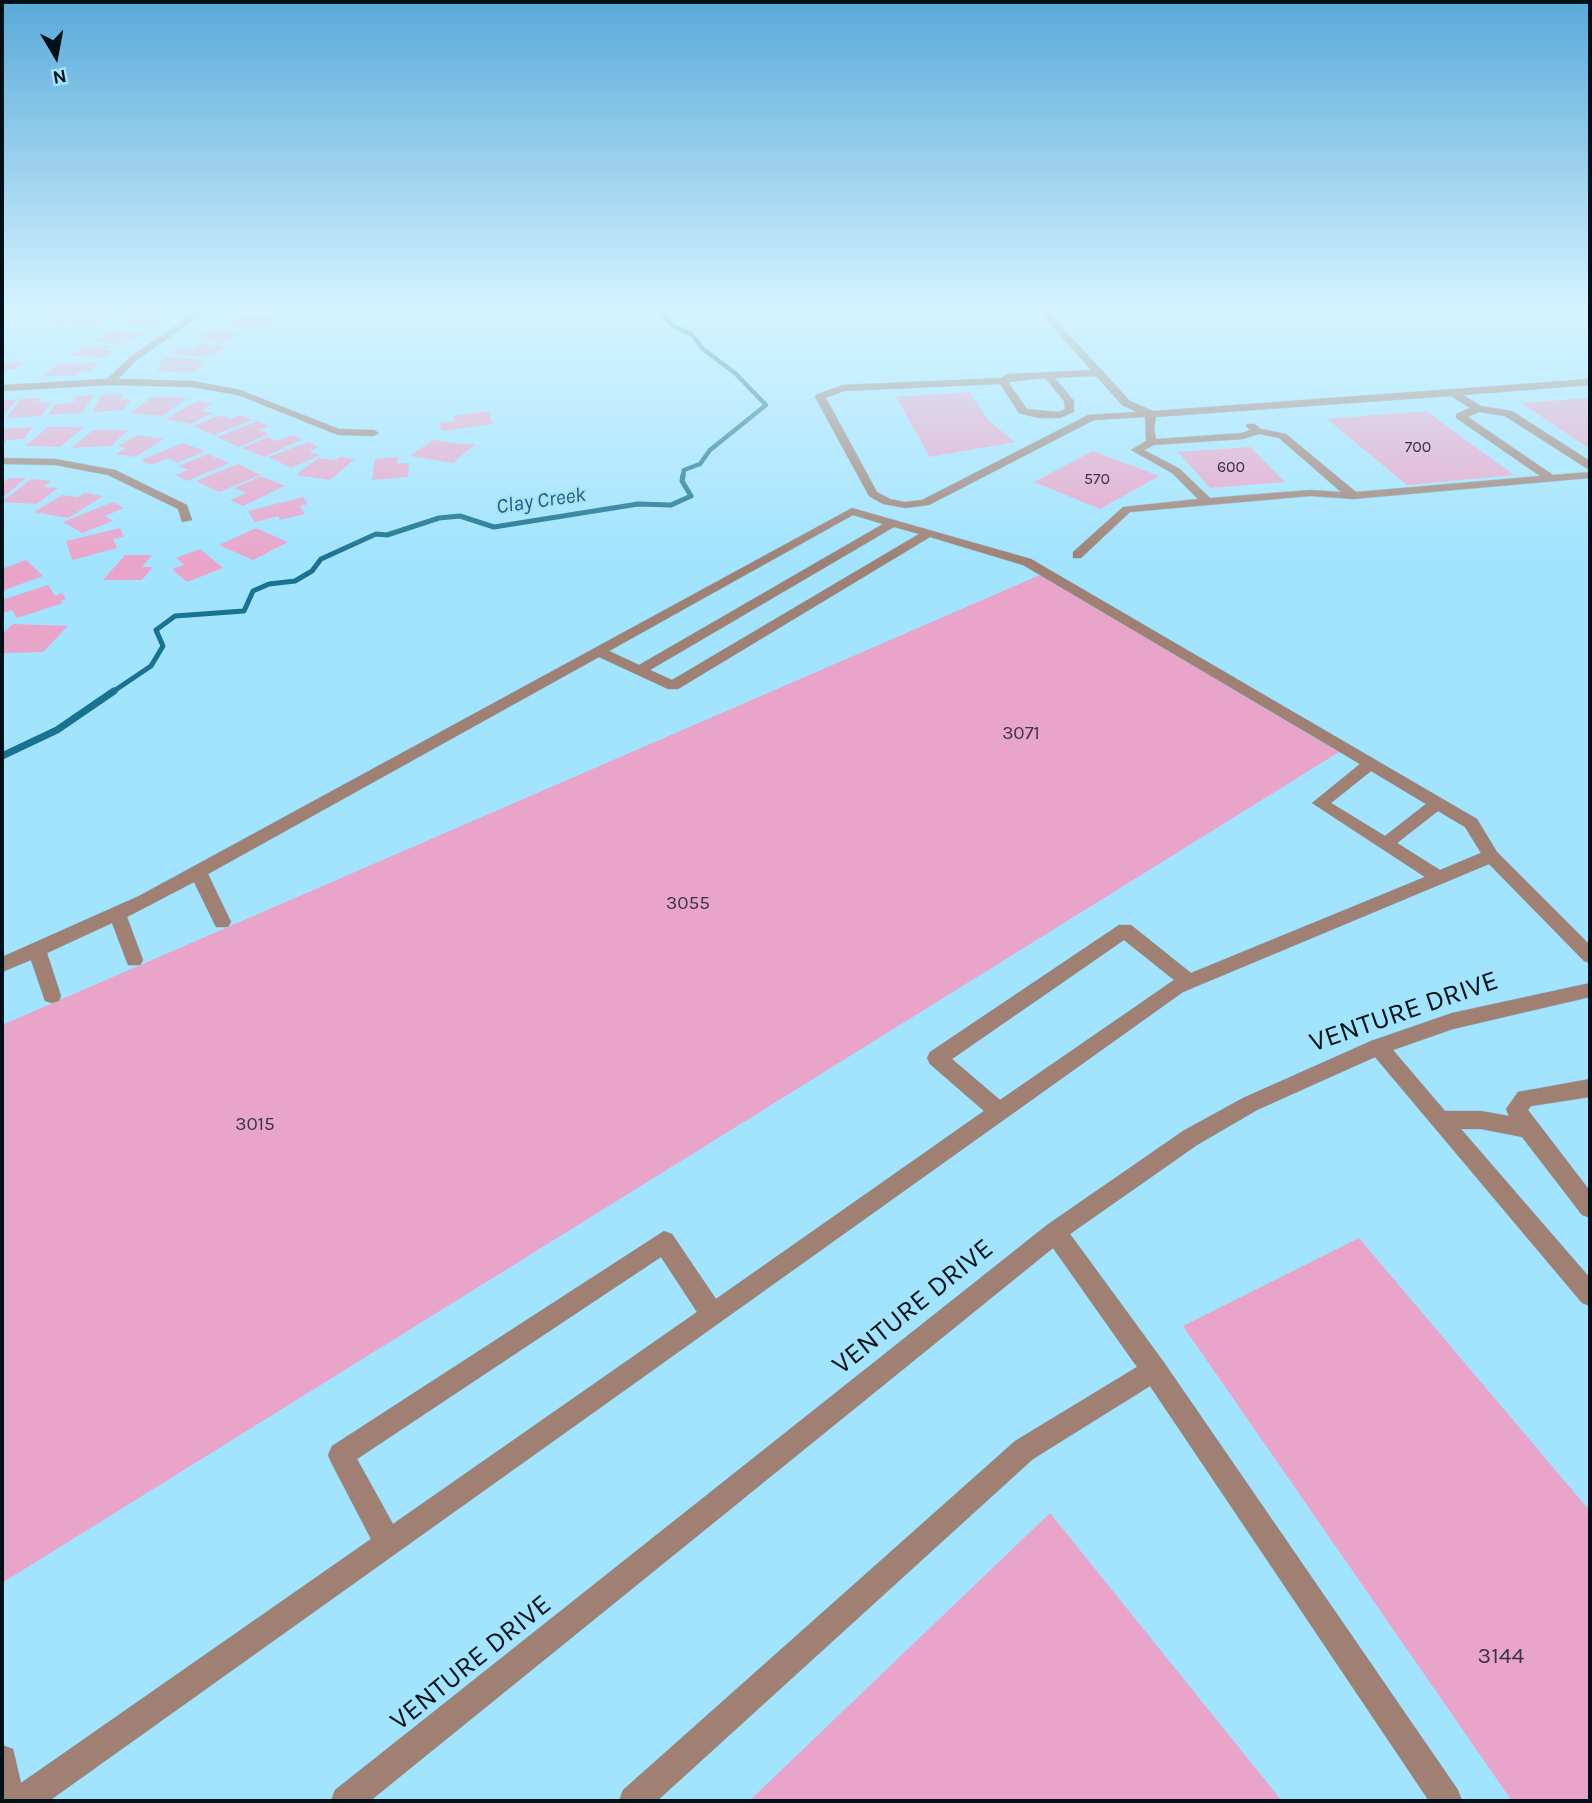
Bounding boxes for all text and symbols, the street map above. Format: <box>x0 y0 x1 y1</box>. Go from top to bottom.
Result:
north arrow <box>21 21 91 91</box>
text: N <box>51 65 68 89</box>
house number: 700 <box>1405 437 1431 457</box>
house number: 600 <box>1217 457 1245 477</box>
house number: 570 <box>1084 469 1110 489</box>
water label: Clay Creek <box>495 482 587 520</box>
house number: 3071 <box>1002 723 1040 745</box>
house number: 3055 <box>666 893 710 915</box>
street label: VENTURE DRIVE <box>1305 964 1503 1060</box>
house number: 3015 <box>235 1114 275 1136</box>
street label: VENTURE DRIVE <box>826 1232 1000 1382</box>
street label: VENTURE DRIVE <box>384 1588 558 1738</box>
house number: 3144 <box>1478 1642 1524 1670</box>

